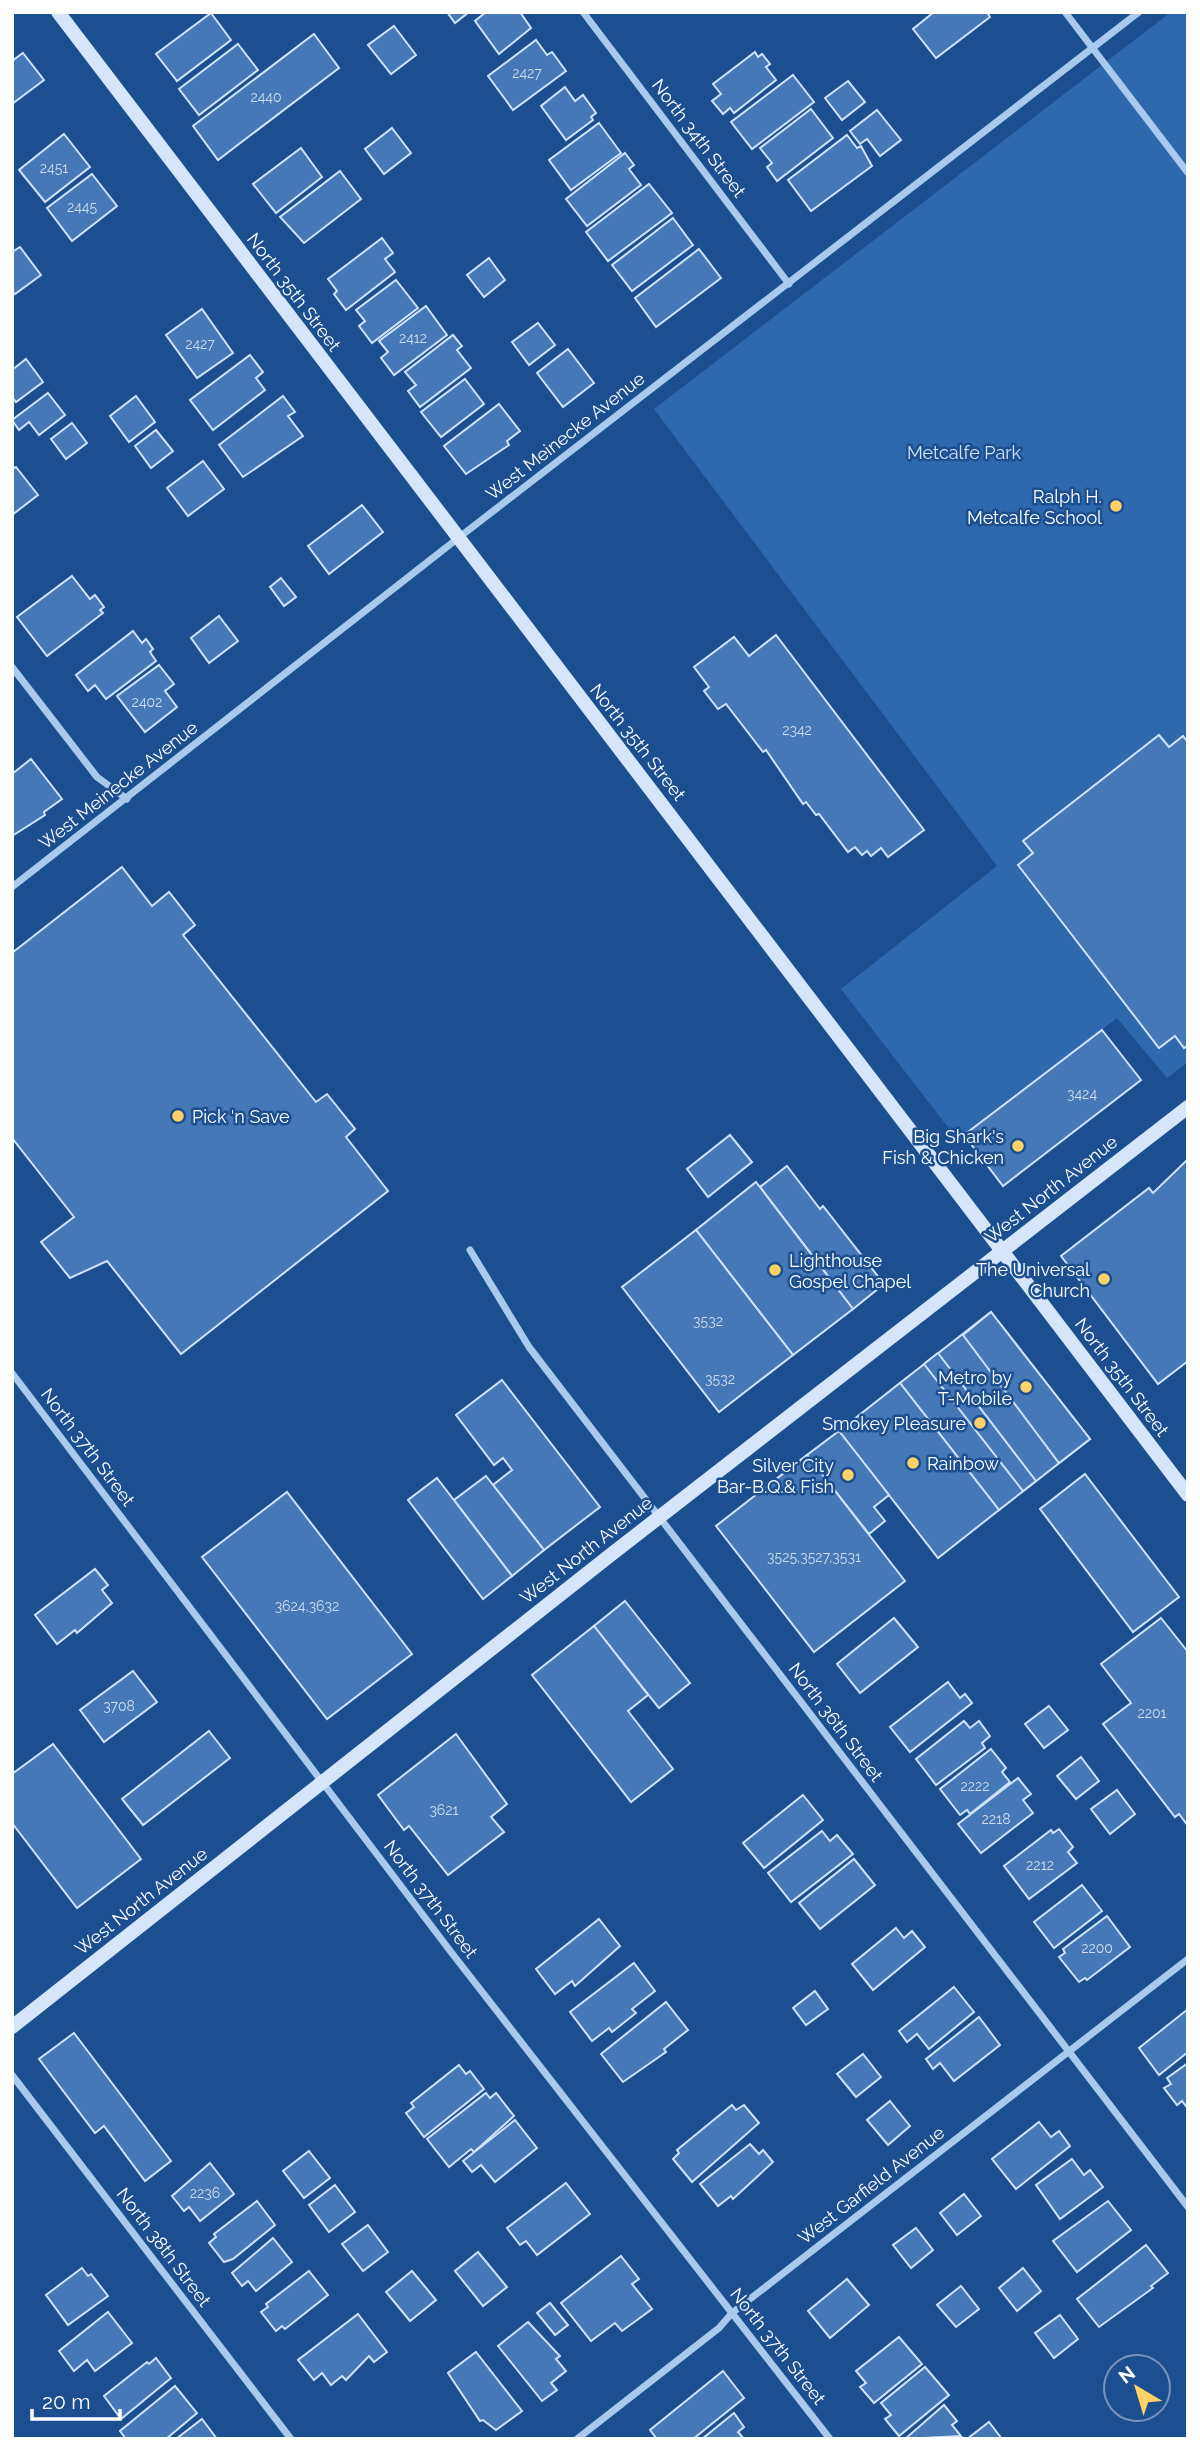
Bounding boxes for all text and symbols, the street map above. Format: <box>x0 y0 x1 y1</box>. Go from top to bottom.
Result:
house number: 2427 <box>512 65 542 81</box>
street label: North 34th Street <box>648 75 750 201</box>
house number: 2440 <box>250 89 282 105</box>
house number: 2451 <box>40 160 68 176</box>
house number: 2445 <box>67 199 97 215</box>
street label: North 35th Street <box>243 229 345 355</box>
house number: 2412 <box>399 330 427 346</box>
house number: 2427 <box>185 336 215 352</box>
street label: West Meinecke Avenue <box>482 367 649 504</box>
park label: Metcalfe Park <box>907 442 1022 463</box>
place label: Ralph H. Metcalfe School <box>967 486 1102 528</box>
marker: Ralph H. Metcalfe School <box>1108 498 1124 514</box>
street label: North 35th Street <box>586 679 690 805</box>
house number: 2402 <box>132 694 162 710</box>
street label: West Meinecke Avenue <box>35 716 202 853</box>
house number: 2342 <box>782 722 812 738</box>
house number: 3424 <box>1067 1086 1097 1102</box>
place label: Pick 'n Save <box>192 1106 290 1127</box>
marker: Pick 'n Save <box>170 1108 186 1124</box>
place label: Big Shark's Fish & Chicken <box>882 1126 1004 1168</box>
street label: West North Avenue <box>981 1131 1122 1247</box>
marker: Big Shark's Fish & Chicken <box>1010 1138 1026 1154</box>
place label: Lighthouse Gospel Chapel <box>789 1250 911 1292</box>
place label: The Universal Church <box>976 1259 1090 1301</box>
marker: Lighthouse Gospel Chapel <box>767 1262 783 1278</box>
marker: The Universal Church <box>1096 1271 1112 1287</box>
house number: 3532 <box>693 1313 723 1329</box>
street label: North 35th Street <box>1071 1314 1173 1440</box>
place label: Metro by T-Mobile <box>938 1367 1012 1409</box>
house number: 3532 <box>705 1371 735 1387</box>
marker: Metro by T-Mobile <box>1018 1379 1034 1395</box>
street label: North 37th Street <box>37 1384 139 1510</box>
place label: Smokey Pleasure <box>822 1413 966 1434</box>
marker: Smokey Pleasure <box>972 1415 988 1431</box>
place label: Rainbow <box>927 1453 999 1474</box>
place label: Silver City Bar-B.Q.& Fish <box>717 1455 834 1497</box>
marker: Rainbow <box>905 1455 921 1471</box>
marker: Silver City Bar-B.Q.& Fish <box>840 1467 856 1483</box>
street label: West North Avenue <box>516 1492 657 1608</box>
house number: 3525,3527,3531 <box>767 1549 861 1565</box>
house number: 3624,3632 <box>275 1598 339 1614</box>
street label: North 36th Street <box>784 1658 888 1786</box>
house number: 3708 <box>103 1698 135 1714</box>
house number: 2201 <box>1137 1705 1167 1721</box>
house number: 2222 <box>960 1778 990 1794</box>
house number: 3621 <box>429 1802 459 1818</box>
house number: 2218 <box>982 1811 1010 1827</box>
street label: North 37th Street <box>380 1836 482 1962</box>
street label: West North Avenue <box>71 1843 212 1959</box>
house number: 2212 <box>1026 1857 1054 1873</box>
house number: 2200 <box>1081 1940 1113 1956</box>
street label: West Garfield Avenue <box>794 2121 949 2249</box>
street label: North 38th Street <box>113 2183 215 2311</box>
house number: 2236 <box>190 2185 220 2201</box>
street label: North 37th Street <box>726 2284 830 2408</box>
north arrow <box>1102 2353 1172 2423</box>
text: N <box>1114 2361 1139 2388</box>
scale bar <box>32 2378 119 2422</box>
text: 20 m <box>42 2389 90 2414</box>

